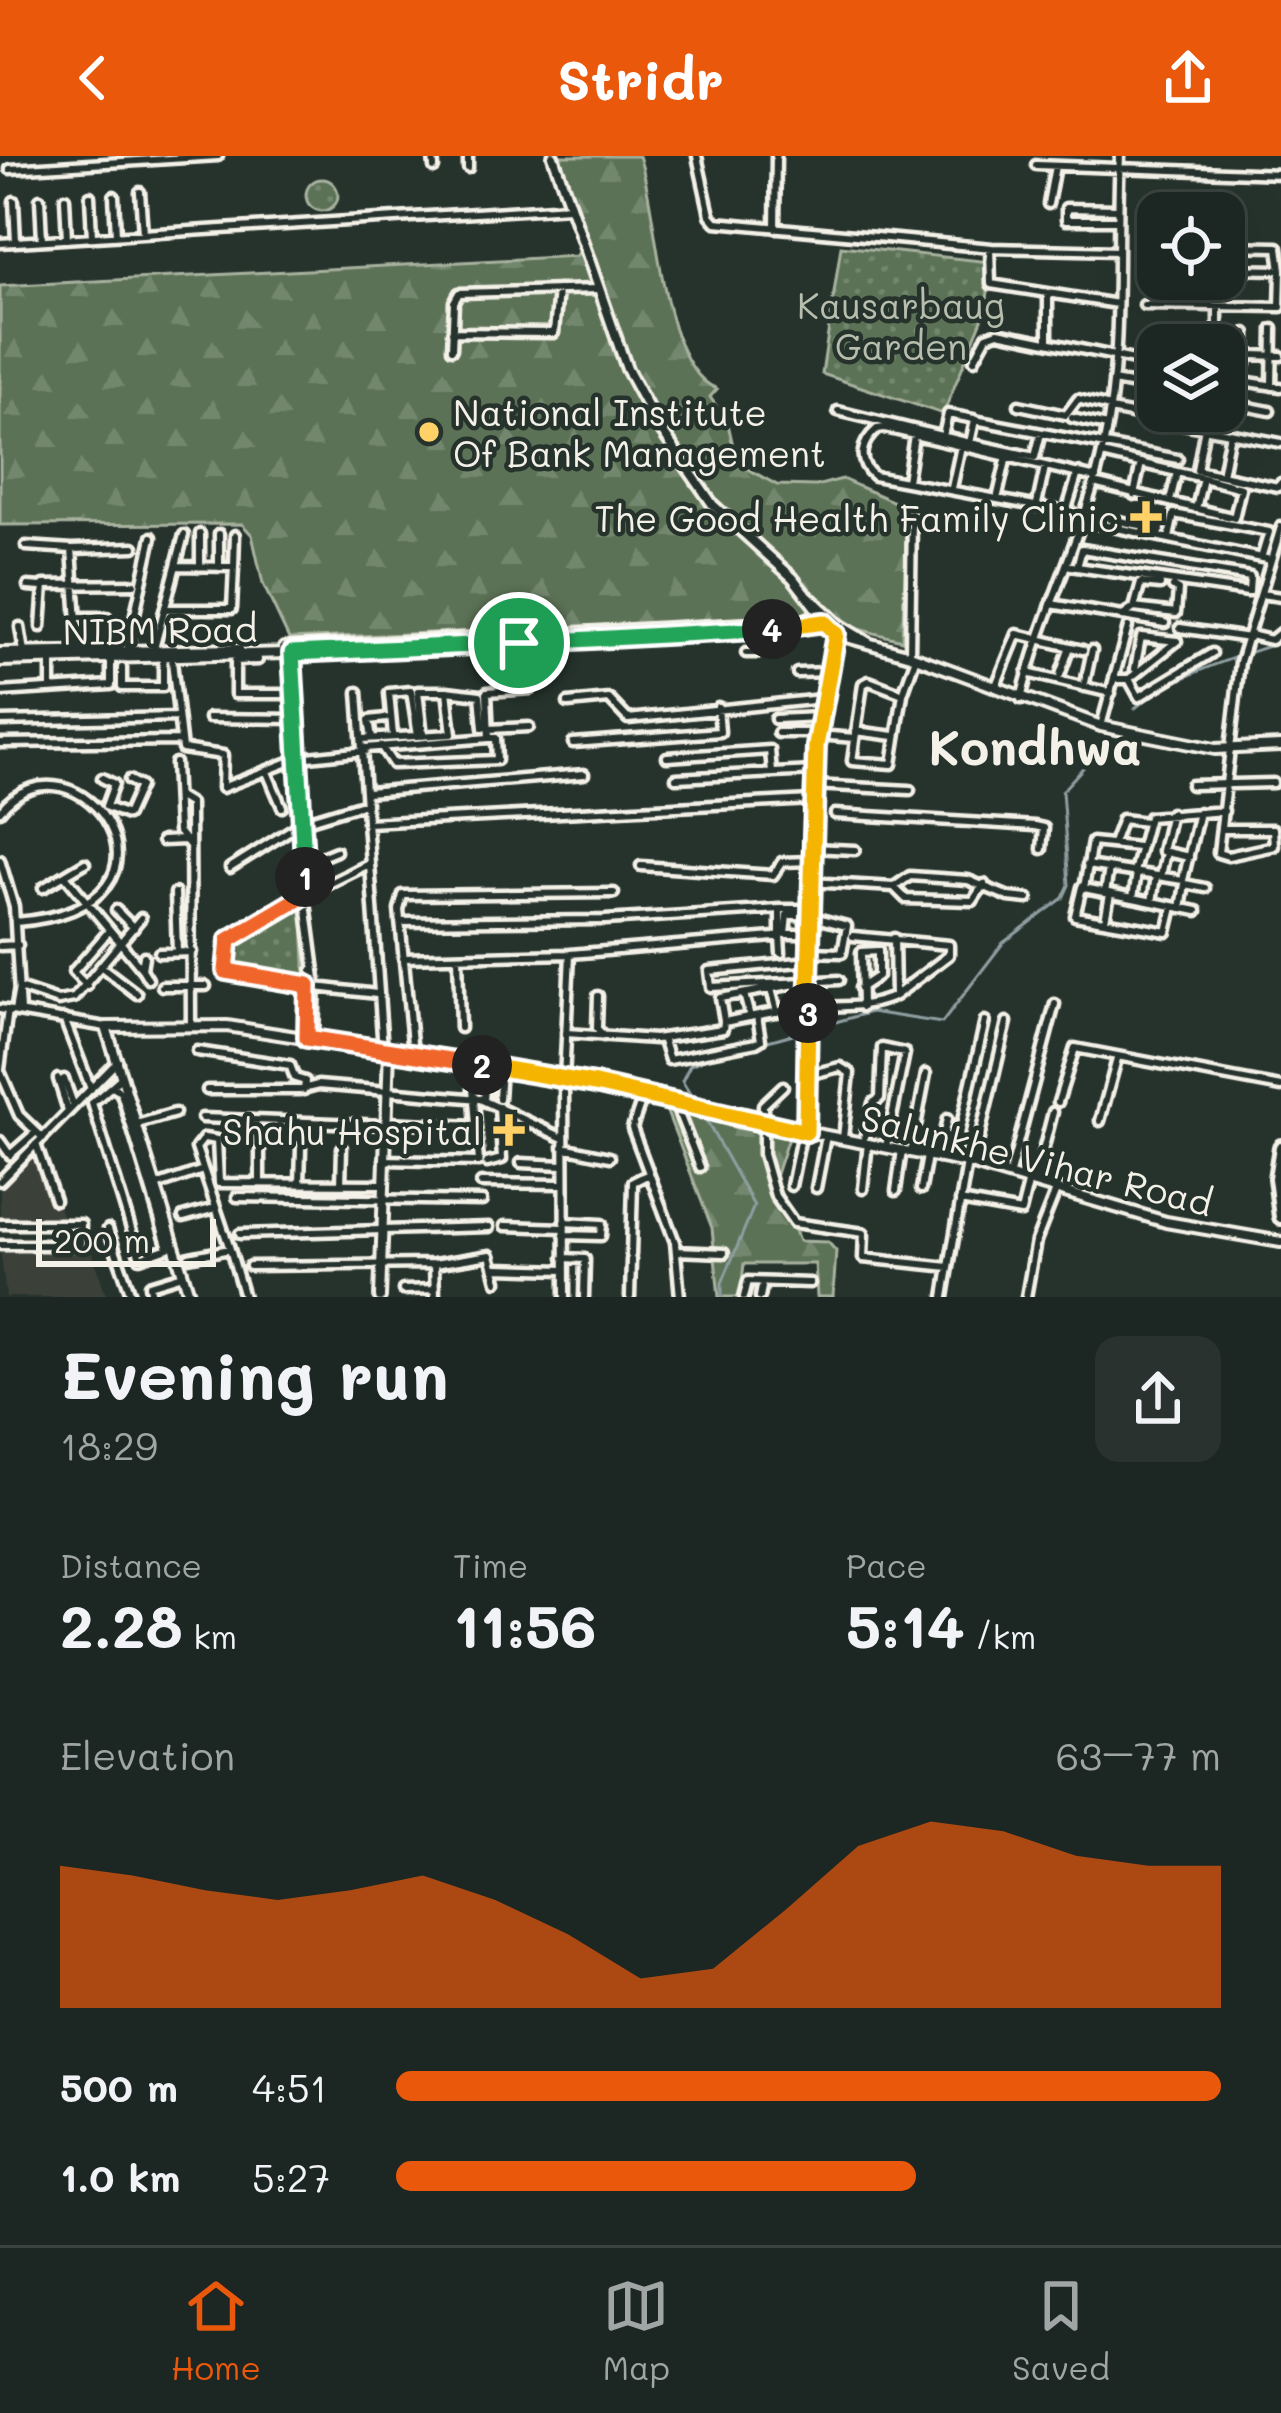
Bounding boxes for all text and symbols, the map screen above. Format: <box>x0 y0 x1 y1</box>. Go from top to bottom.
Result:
text: Stridr <box>557 43 724 114</box>
icon: back <box>60 45 126 111</box>
icon: share <box>1155 45 1221 111</box>
map controls <box>1137 192 1245 432</box>
button: locate <box>1137 192 1245 300</box>
park label: Kausarbaug Garden <box>797 281 1005 369</box>
button: layers <box>1137 324 1245 432</box>
place label: National Institute Of Bank Management <box>453 388 826 476</box>
marker: National Institute Of Bank Management <box>416 419 442 445</box>
place label: The Good Health Family Clinic <box>595 494 1119 542</box>
marker: The Good Health Family Clinic <box>1130 501 1162 533</box>
pin <box>468 592 570 694</box>
pin: 4 <box>742 599 802 659</box>
street label: NIBM Road <box>62 604 258 654</box>
text: 4 <box>762 607 782 650</box>
icon: arrive <box>486 610 552 676</box>
district label: Kondhwa <box>929 715 1141 777</box>
pin: 1 <box>275 847 335 907</box>
text: 1 <box>298 855 312 898</box>
pin: 3 <box>778 983 838 1043</box>
text: 3 <box>798 991 818 1034</box>
pin: 2 <box>452 1035 512 1095</box>
text: 2 <box>473 1043 491 1086</box>
street label: Salunkhe Vihar Road <box>856 1093 1218 1225</box>
place label: Shahu Hospital <box>222 1107 482 1154</box>
marker: Shahu Hospital <box>493 1114 525 1146</box>
scale bar <box>36 1213 216 1266</box>
text: 200 m <box>54 1218 150 1261</box>
text: Evening run <box>60 1331 449 1417</box>
button: share <box>1095 1336 1221 1462</box>
text: 18:29 <box>60 1419 158 1470</box>
text: Distance <box>60 1543 202 1586</box>
text: Time <box>453 1543 528 1586</box>
text: Pace <box>846 1543 927 1586</box>
text: 2.28 <box>60 1586 183 1664</box>
text: 11:56 <box>453 1586 597 1664</box>
text: 5:14 <box>846 1586 965 1664</box>
text: km <box>183 1614 237 1657</box>
text: /km <box>965 1614 1036 1657</box>
text: Elevation <box>60 1729 235 1780</box>
text: 63–77 m <box>1056 1729 1221 1780</box>
text: 500 m <box>60 2061 178 2112</box>
text: 4:51 <box>252 2061 327 2112</box>
text: 1.0 km <box>60 2151 180 2202</box>
text: 5:27 <box>252 2151 330 2202</box>
tab: Home <box>171 2273 261 2388</box>
tab: Map <box>603 2273 670 2388</box>
tab: Saved <box>1012 2273 1110 2388</box>

